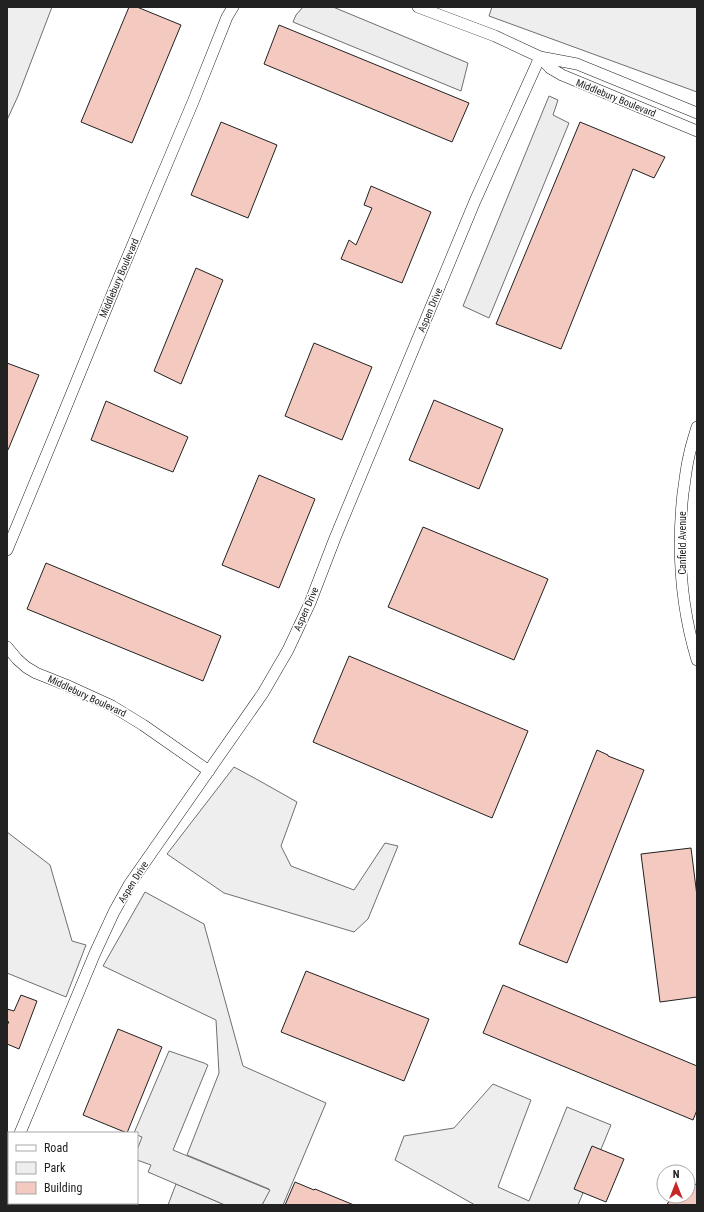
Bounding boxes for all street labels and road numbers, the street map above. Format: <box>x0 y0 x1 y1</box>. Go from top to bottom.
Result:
street label: Middlebury Boulevard <box>574 77 658 119</box>
street label: Middlebury Boulevard <box>97 237 141 319</box>
street label: Aspen Drive <box>416 286 444 334</box>
street label: Canfield Avenue <box>677 511 688 575</box>
street label: Aspen Drive <box>291 585 321 633</box>
street label: Middlebury Boulevard <box>46 673 128 719</box>
street label: Aspen Drive <box>116 859 150 905</box>

